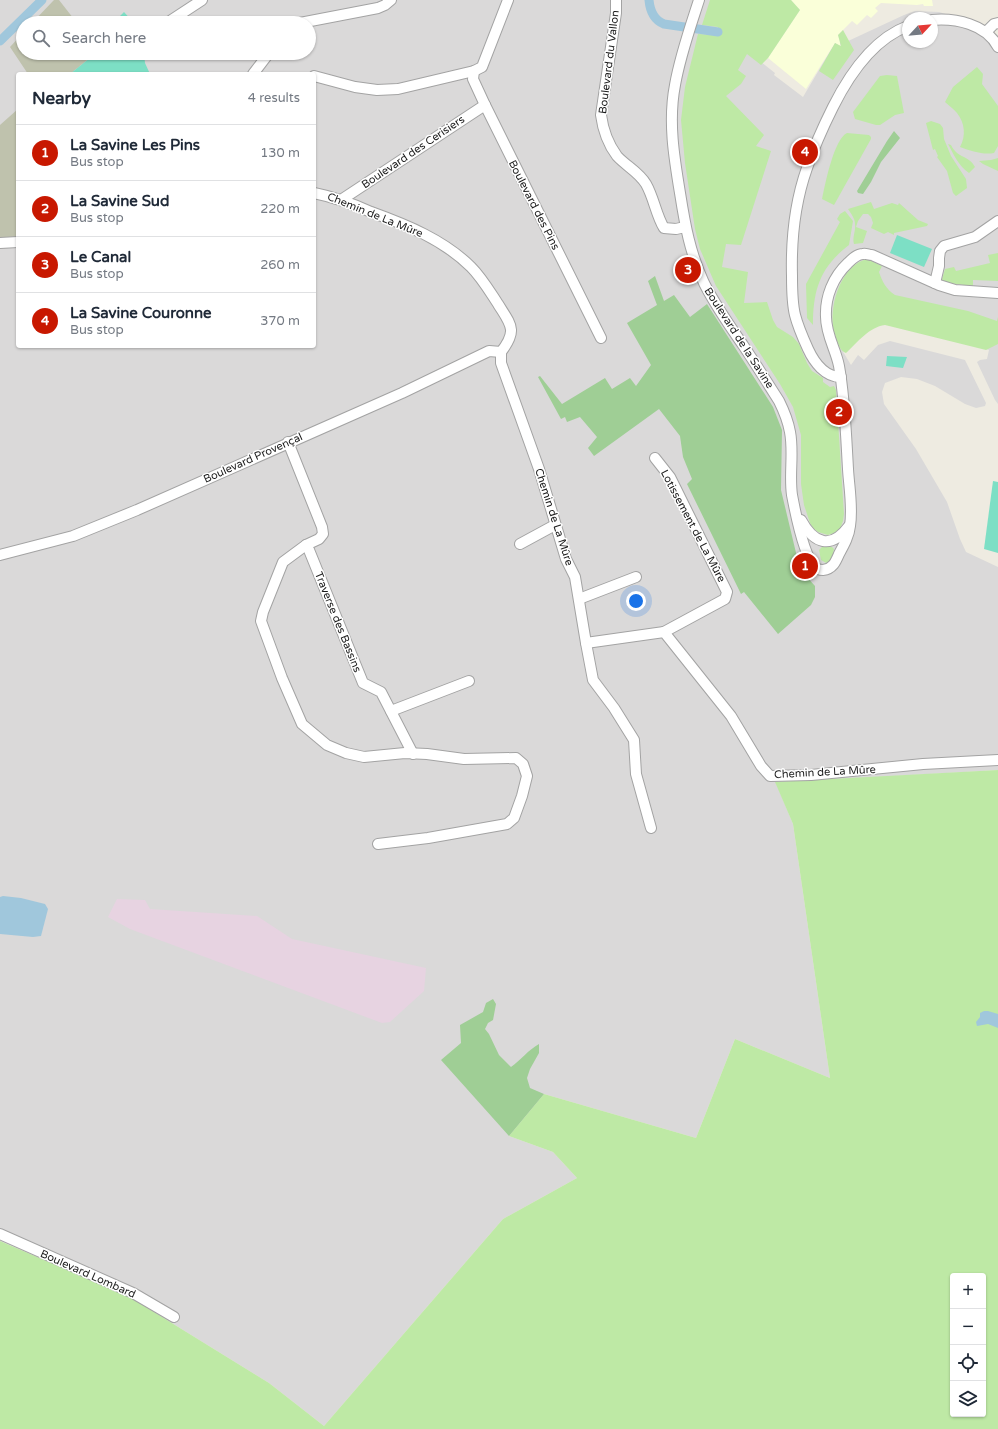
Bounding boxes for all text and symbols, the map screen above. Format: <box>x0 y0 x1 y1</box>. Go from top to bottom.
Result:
street label: Boulevard du Vallon <box>596 9 622 115</box>
north arrow <box>902 12 938 48</box>
search box <box>16 16 316 60</box>
icon: search <box>30 27 52 49</box>
text: Search here <box>62 29 146 47</box>
text: Nearby <box>32 88 91 109</box>
text: 4 results <box>248 90 300 106</box>
street label: Boulevard des Cerisiers <box>359 113 467 191</box>
text: La Savine Les Pins <box>70 136 200 154</box>
pin: 4 <box>792 137 818 167</box>
text: 1 <box>41 145 49 161</box>
text: 130 m <box>260 145 300 161</box>
text: Bus stop <box>70 154 124 170</box>
street label: Boulevard des Pins <box>506 158 562 252</box>
street label: Chemin de La Mûre <box>325 190 425 240</box>
text: La Savine Sud <box>70 192 169 210</box>
text: 2 <box>41 201 49 217</box>
text: 220 m <box>260 201 300 217</box>
text: Bus stop <box>70 210 124 226</box>
text: Le Canal <box>70 248 131 266</box>
pin: 3 <box>675 255 701 285</box>
text: 3 <box>41 257 49 273</box>
text: 260 m <box>260 257 300 273</box>
text: Bus stop <box>70 266 124 282</box>
street label: Boulevard de la Savine <box>701 285 777 391</box>
text: La Savine Couronne <box>70 304 212 322</box>
text: 4 <box>41 313 49 329</box>
text: 370 m <box>260 313 300 329</box>
text: Bus stop <box>70 322 124 338</box>
pin: 2 <box>826 397 852 427</box>
street label: Boulevard Provençal <box>201 430 305 486</box>
street label: Chemin de La Mûre <box>532 467 576 567</box>
street label: Lotissement de La Mûre <box>658 468 728 584</box>
pin: 1 <box>792 551 818 581</box>
street label: Traverse des Bassins <box>312 570 364 674</box>
your location <box>626 591 646 611</box>
street label: Chemin de La Mûre <box>774 763 876 781</box>
street label: Boulevard Lombard <box>38 1247 138 1301</box>
map controls <box>950 1273 986 1417</box>
button: + <box>950 1273 986 1309</box>
button: − <box>950 1309 986 1345</box>
button: locate <box>950 1345 986 1381</box>
button: layers <box>950 1381 986 1417</box>

